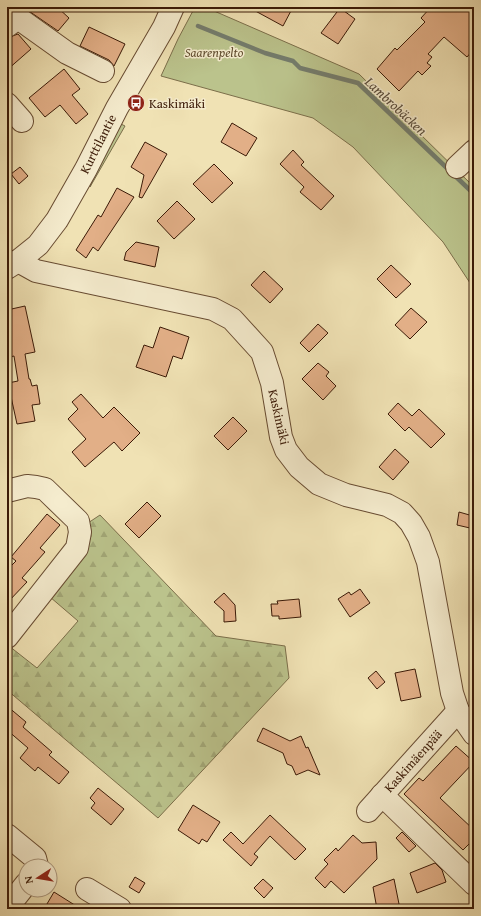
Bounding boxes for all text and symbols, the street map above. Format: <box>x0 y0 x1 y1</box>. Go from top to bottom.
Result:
park label: Saarenpelto <box>185 43 244 62</box>
water label: Lambrobäcken <box>360 71 432 140</box>
bus stop icon: Kaskimäki <box>126 93 146 113</box>
place label: Kaskimäki <box>149 94 206 113</box>
street label: Kurttilantie <box>75 111 121 177</box>
street label: Kaskimäki <box>263 387 295 447</box>
street label: Kaskimäenpää <box>380 725 447 797</box>
north arrow <box>18 858 58 898</box>
text: N <box>19 874 37 885</box>

